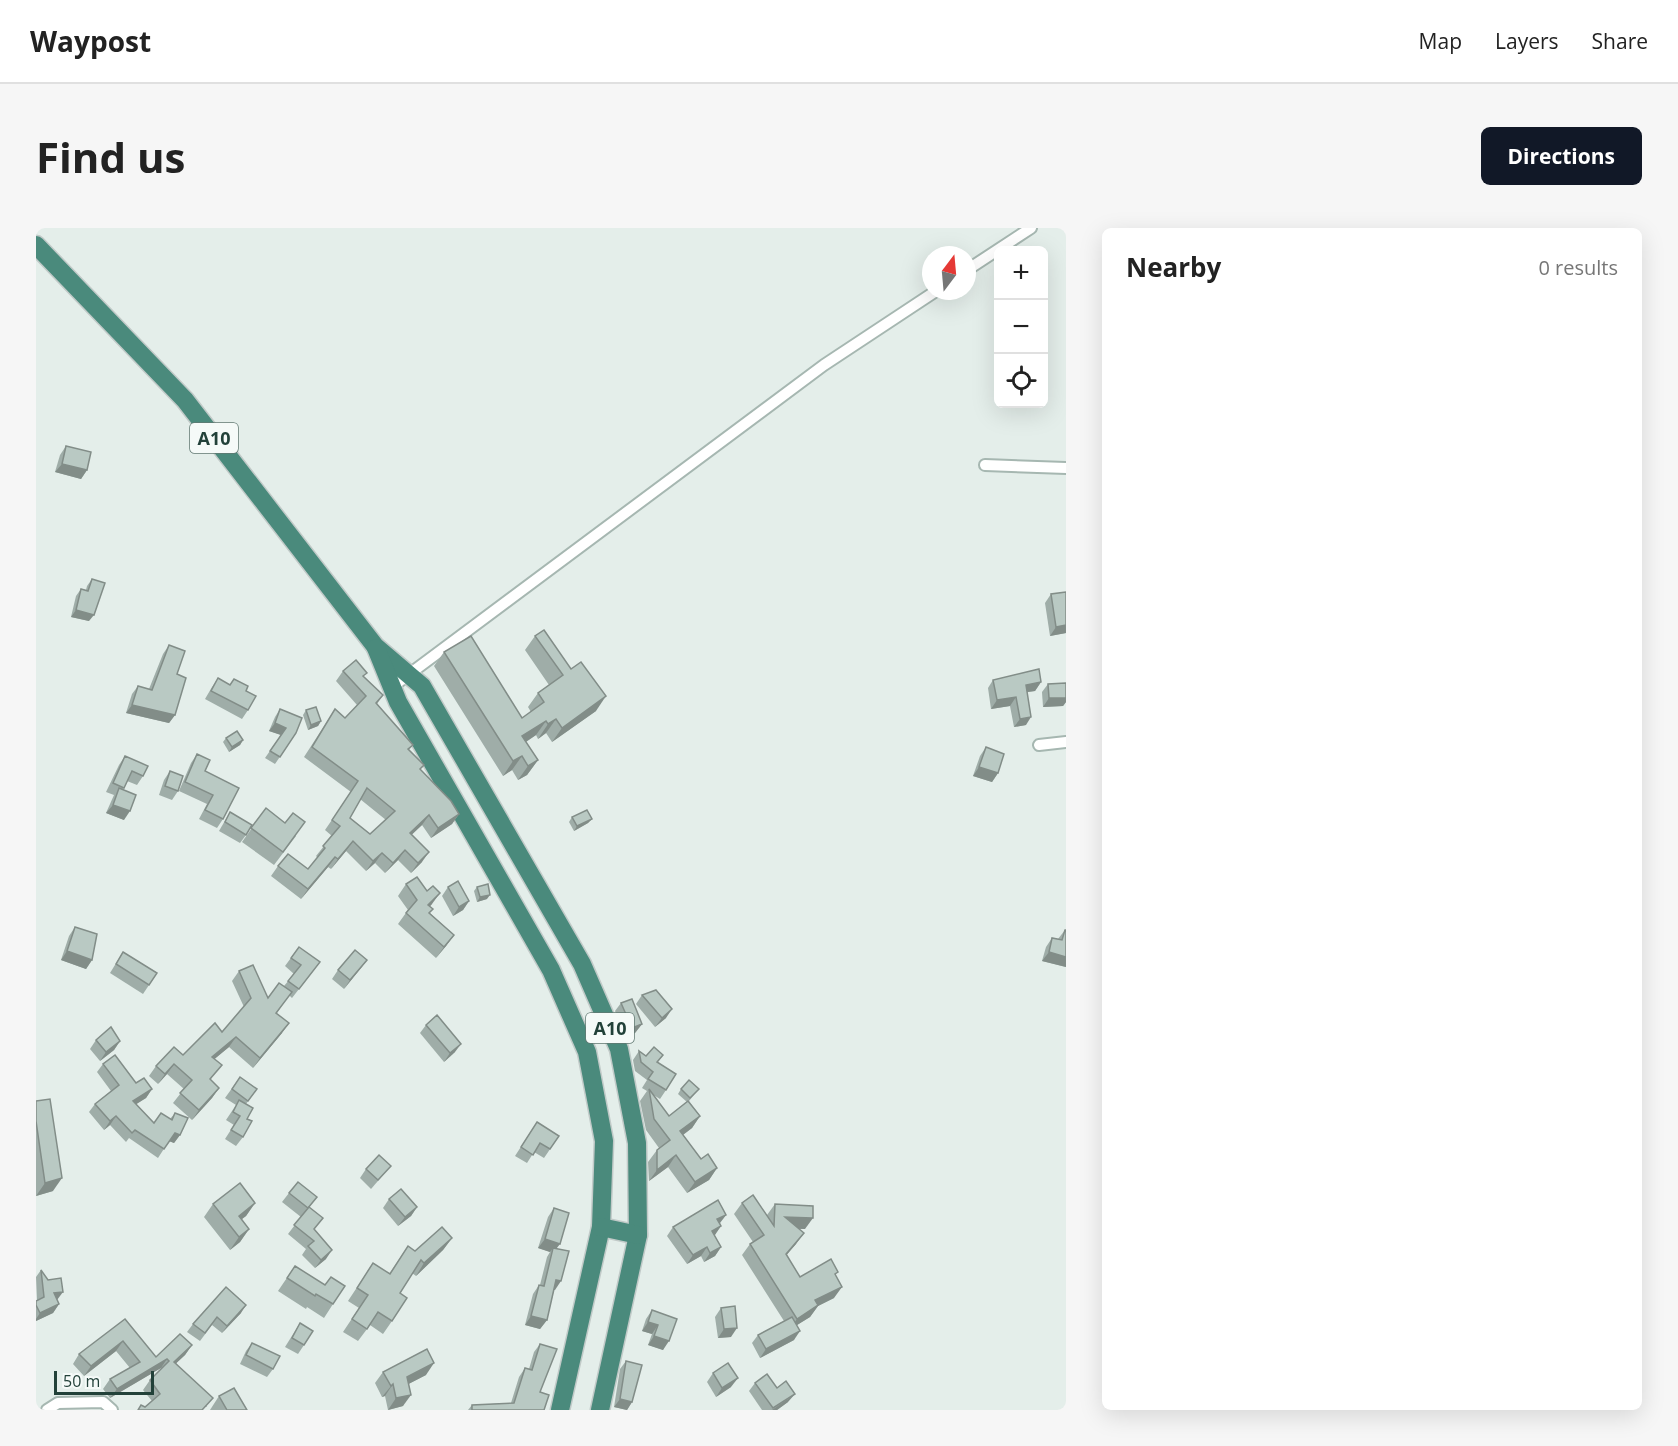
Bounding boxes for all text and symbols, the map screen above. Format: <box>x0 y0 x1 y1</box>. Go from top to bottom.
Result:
text: Waypost <box>30 22 151 60</box>
text: Map <box>1419 27 1462 55</box>
text: Layers <box>1495 27 1559 55</box>
text: Share <box>1592 27 1648 55</box>
button: Directions <box>1481 127 1642 185</box>
text: Find us <box>36 128 185 185</box>
north arrow <box>922 246 976 300</box>
map controls <box>994 246 1048 408</box>
button: + <box>994 246 1048 300</box>
text: Nearby <box>1126 249 1221 285</box>
text: 0 results <box>1538 254 1618 281</box>
button: − <box>994 300 1048 354</box>
button: locate <box>994 354 1048 408</box>
road number: A10 <box>190 423 238 453</box>
road number: A10 <box>586 1013 634 1043</box>
scale bar <box>54 1368 154 1396</box>
text: 50 m <box>63 1370 100 1392</box>

